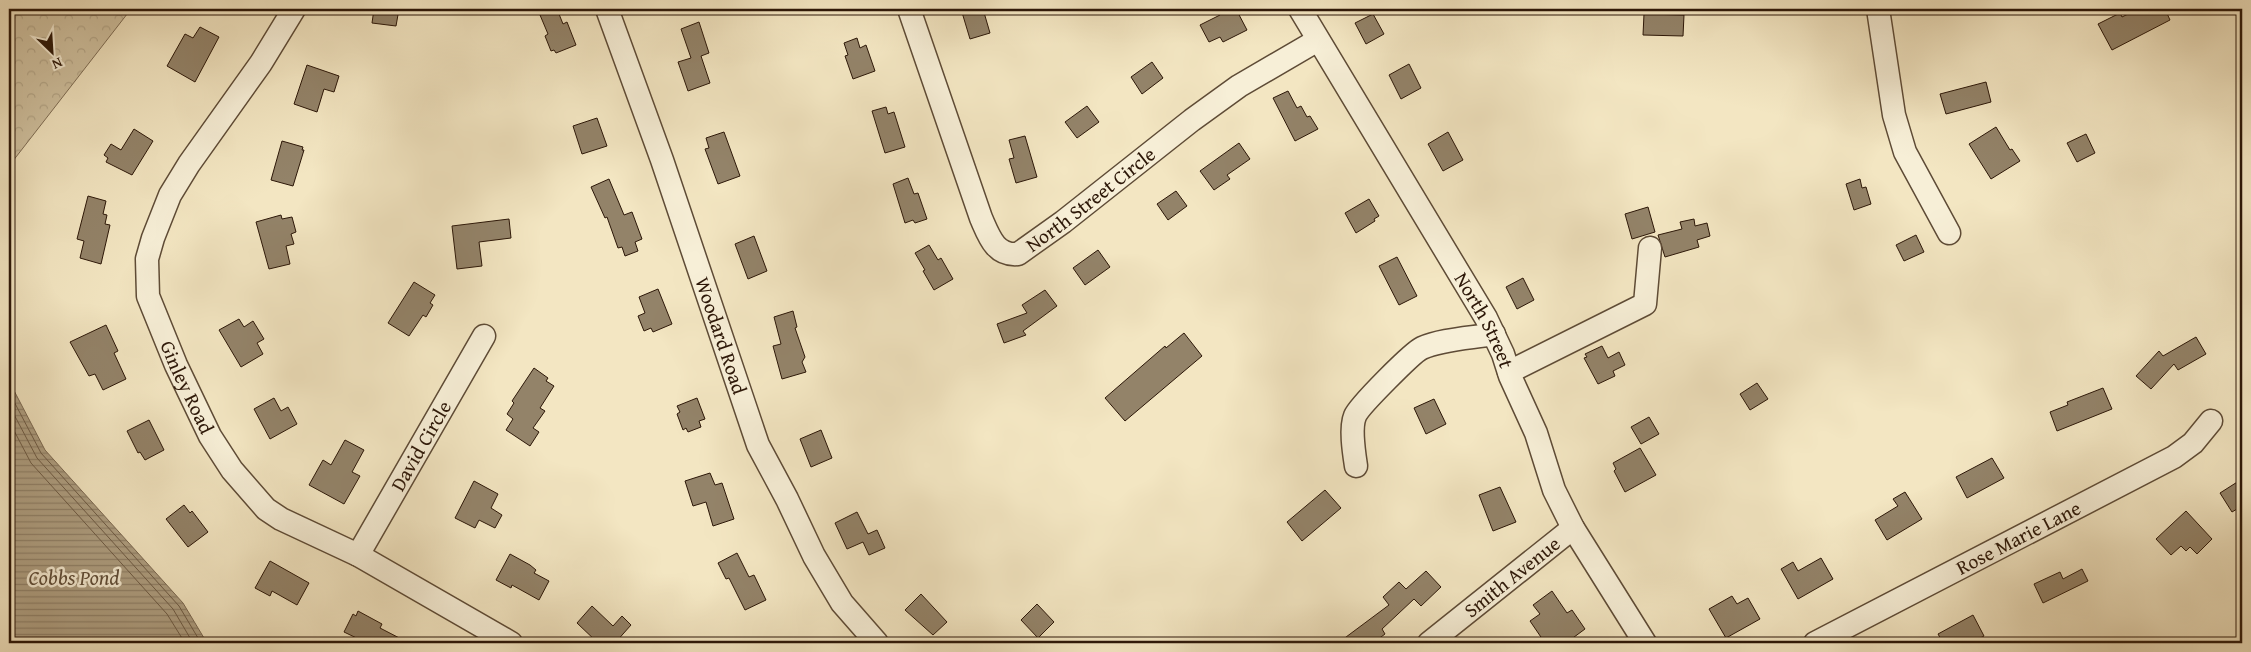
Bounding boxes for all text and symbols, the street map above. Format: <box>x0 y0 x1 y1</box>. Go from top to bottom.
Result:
north arrow <box>28 28 78 78</box>
text: N <box>48 53 66 75</box>
street label: North Street Circle <box>1019 139 1161 258</box>
street label: North Street <box>1448 266 1522 372</box>
street label: Woodard Road <box>688 273 755 398</box>
street label: Ginley Road <box>154 336 222 439</box>
street label: David Circle <box>383 395 458 496</box>
street label: Rose Marie Lane <box>1951 493 2086 582</box>
street label: Smith Avenue <box>1457 529 1566 624</box>
water label: Cobbs Pond <box>28 562 120 593</box>

